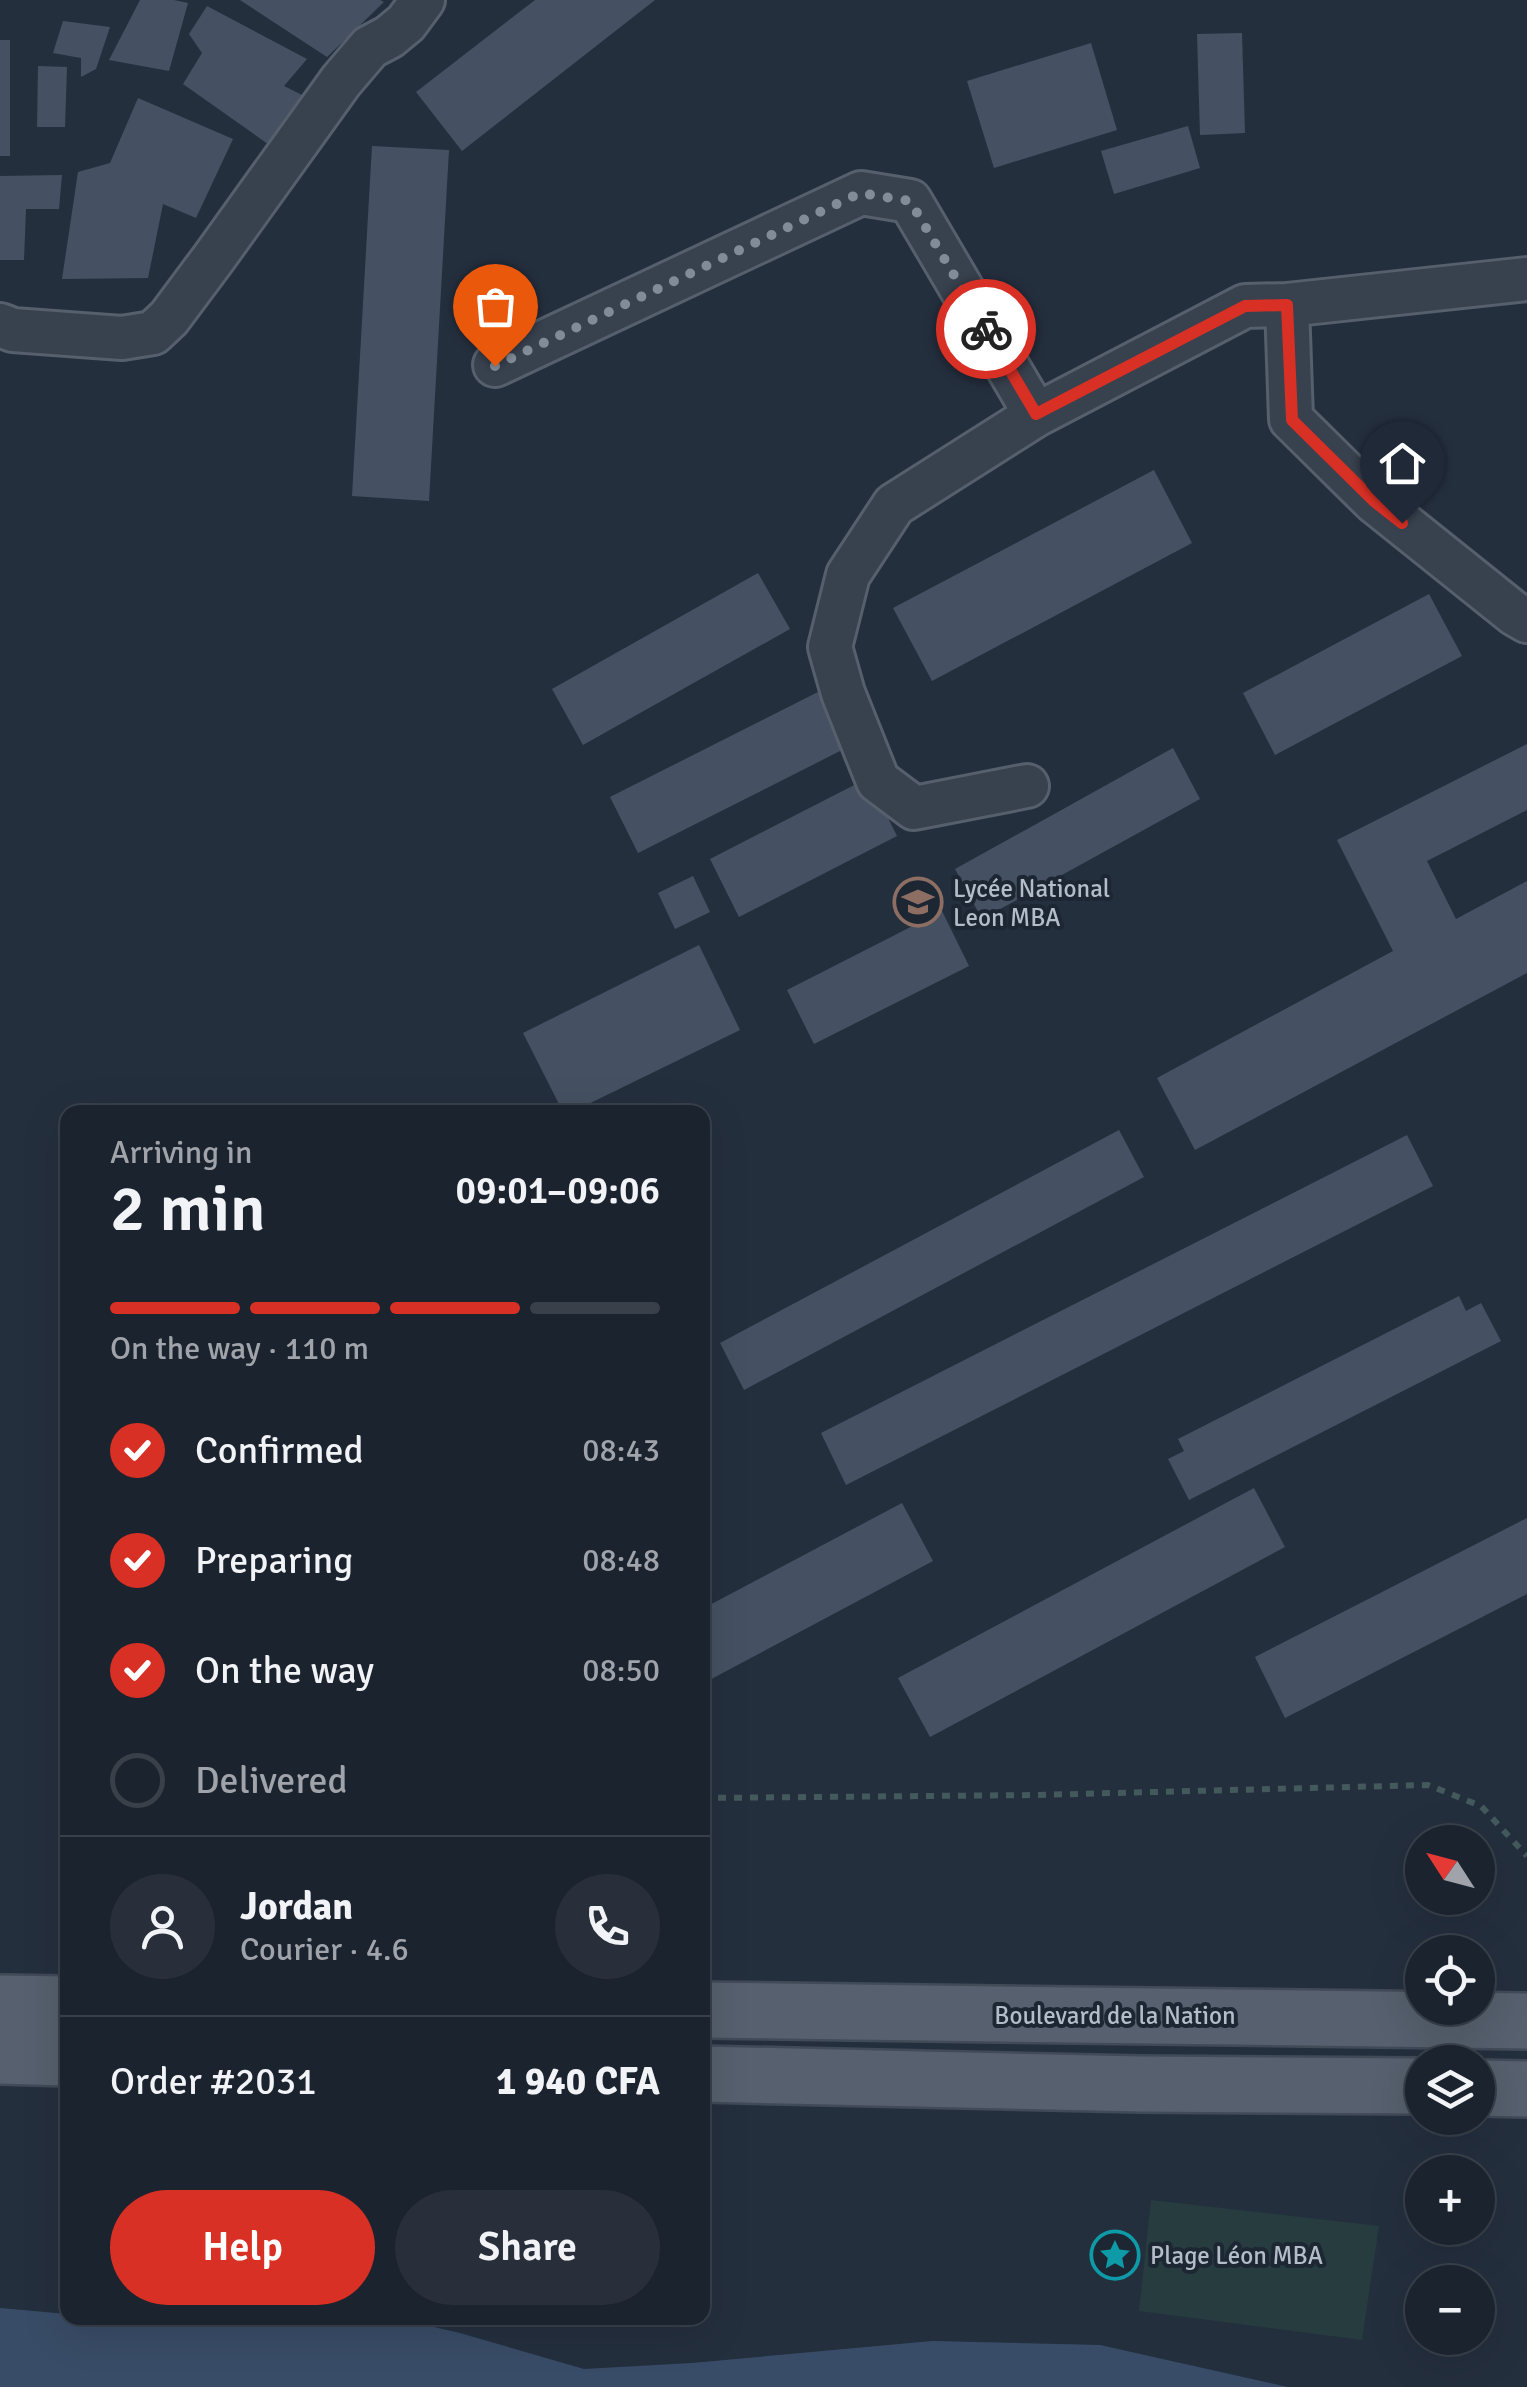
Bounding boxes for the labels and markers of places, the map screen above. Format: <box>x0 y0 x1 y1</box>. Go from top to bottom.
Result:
pin <box>453 264 538 367</box>
pin <box>1360 421 1445 524</box>
place label: Lycée National Leon MBA <box>953 873 1110 933</box>
school or university icon: Lycée National Leon MBA <box>892 876 944 928</box>
place icon: Plage Léon MBA <box>1089 2229 1141 2281</box>
place label: Plage Léon MBA <box>1150 2240 1323 2271</box>

